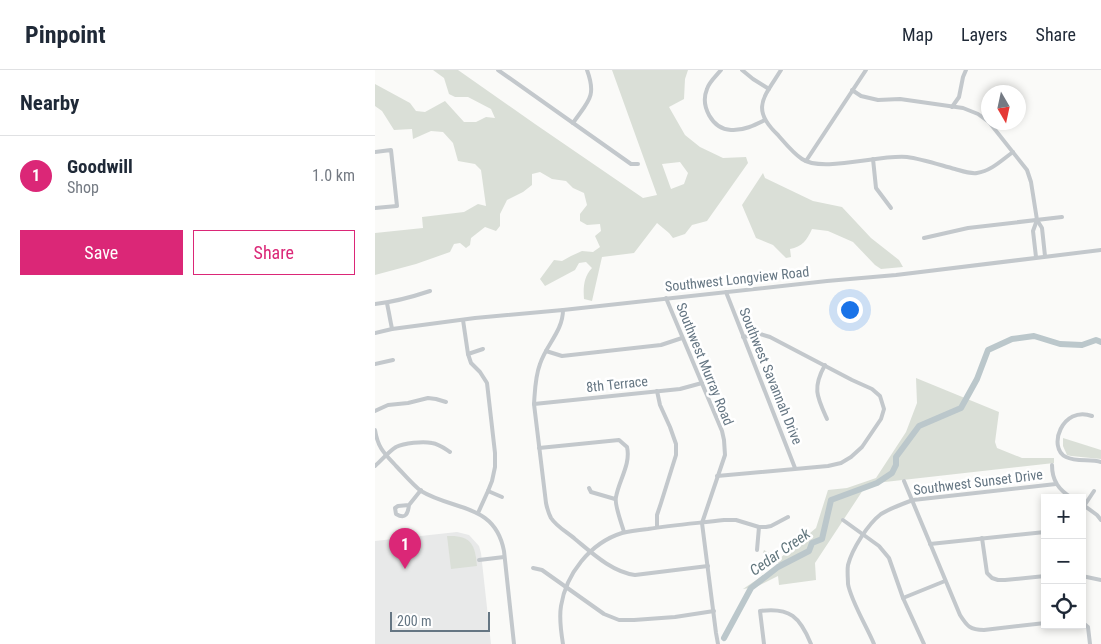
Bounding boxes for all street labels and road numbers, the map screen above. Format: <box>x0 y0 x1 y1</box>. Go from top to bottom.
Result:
street label: Southwest Longview Road <box>664 263 810 295</box>
street label: Southwest Murray Road <box>673 300 737 428</box>
street label: Southwest Savannah Drive <box>736 305 806 447</box>
street label: 8th Terrace <box>585 373 649 395</box>
street label: Southwest Sunset Drive <box>912 466 1044 498</box>

